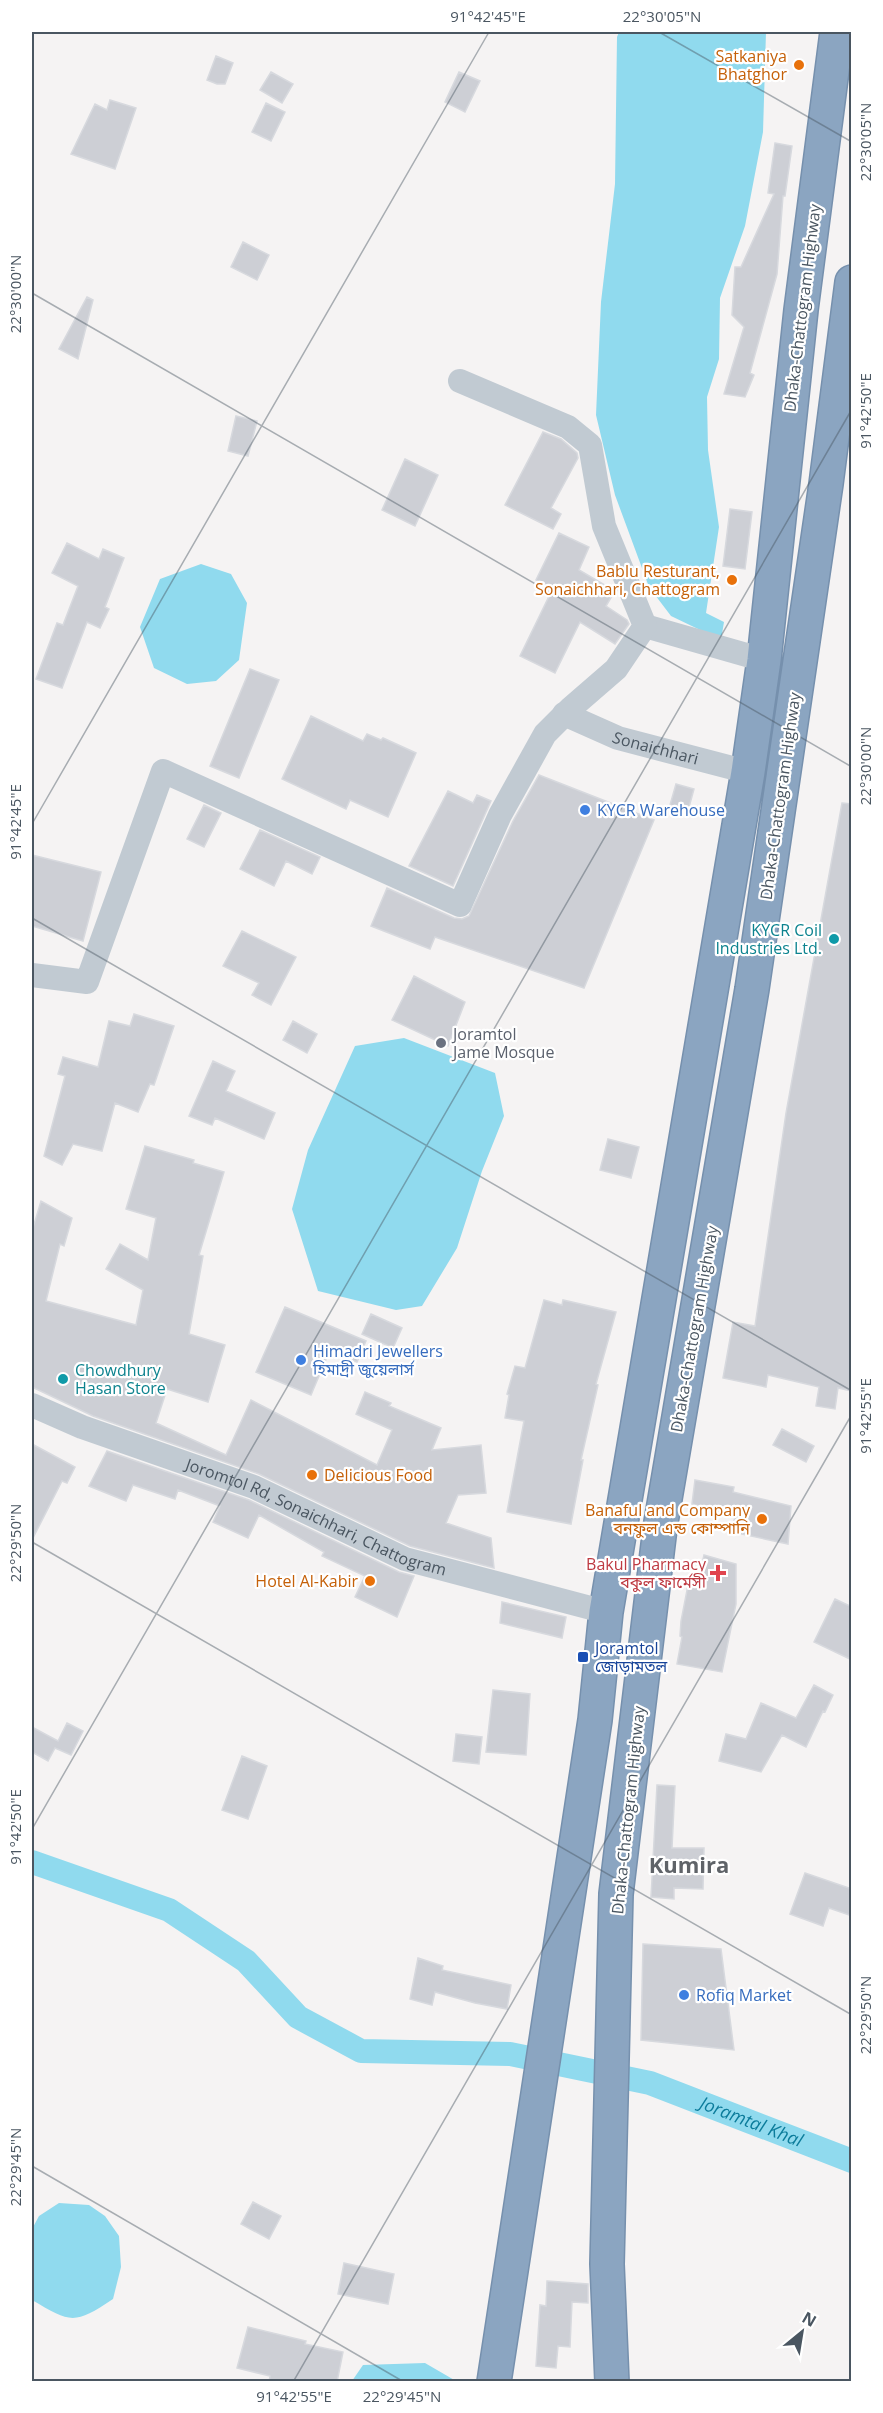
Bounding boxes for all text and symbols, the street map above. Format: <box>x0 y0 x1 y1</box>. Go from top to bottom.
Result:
text: 91°42'45"E <box>450 6 526 26</box>
text: 22°30'05"N <box>623 6 701 26</box>
place label: Satkaniya Bhatghor <box>716 45 787 85</box>
marker: Satkaniya Bhatghor <box>792 58 806 72</box>
text: 22°30'05"N <box>855 103 875 181</box>
street label: Dhaka-Chattogram Highway <box>778 202 826 413</box>
text: 22°30'00"N <box>5 255 25 333</box>
text: 91°42'50"E <box>855 373 875 449</box>
place label: Bablu Resturant, Sonaichhari, Chattogram <box>535 560 720 600</box>
marker: Bablu Resturant, Sonaichhari, Chattogram <box>725 573 739 587</box>
street label: Dhaka-Chattogram Highway <box>755 690 806 901</box>
street label: Sonaichhari <box>609 726 701 770</box>
text: 22°30'00"N <box>855 727 875 805</box>
text: 91°42'45"E <box>5 784 25 860</box>
place label: KYCR Warehouse <box>597 799 725 821</box>
marker: KYCR Warehouse <box>578 803 592 817</box>
place label: KYCR Coil Industries Ltd. <box>715 919 822 959</box>
marker: KYCR Coil Industries Ltd. <box>827 932 841 946</box>
place label: Joramtol Jame Mosque <box>451 1023 554 1063</box>
marker: Joramtol Jame Mosque <box>434 1036 448 1050</box>
street label: Dhaka-Chattogram Highway <box>665 1223 723 1434</box>
place label: Himadri Jewellers হিমাদ্রী জুয়েলার্স <box>312 1340 443 1380</box>
marker: Himadri Jewellers হিমাদ্রী জুয়েলার্স <box>294 1353 308 1367</box>
place label: Chowdhury Hasan Store <box>75 1359 166 1399</box>
marker: Chowdhury Hasan Store <box>56 1372 70 1386</box>
text: 91°42'55"E <box>855 1378 875 1454</box>
street label: Joromtol Rd, Sonaichhari, Chattogram <box>181 1452 449 1581</box>
place label: Delicious Food <box>324 1464 433 1486</box>
marker: Delicious Food <box>305 1468 319 1482</box>
place label: Banaful and Company বনফুল এন্ড কোম্পানি <box>585 1499 751 1539</box>
text: 22°29'50"N <box>5 1504 25 1582</box>
marker: Banaful and Company বনফুল এন্ড কোম্পানি <box>755 1512 769 1526</box>
place label: Bakul Pharmacy বকুল ফার্মেসী <box>586 1553 707 1593</box>
marker: Bakul Pharmacy বকুল ফার্মেসী <box>711 1566 725 1580</box>
place label: Hotel Al-Kabir <box>255 1570 358 1592</box>
marker: Hotel Al-Kabir <box>363 1574 377 1588</box>
place label: Joramtol জোড়ামতল <box>593 1637 668 1677</box>
marker: Joramtol জোড়ামতল <box>576 1650 590 1664</box>
street label: Dhaka-Chattogram Highway <box>606 1704 650 1915</box>
text: 91°42'50"E <box>5 1789 25 1865</box>
district label: Kumira <box>649 1849 729 1879</box>
text: 22°29'50"N <box>855 1976 875 2054</box>
place label: Rofiq Market <box>696 1984 792 2006</box>
marker: Rofiq Market <box>677 1988 691 2002</box>
water label: Joramtal Khal <box>694 2089 807 2152</box>
text: 22°29'45"N <box>5 2128 25 2206</box>
north arrow <box>772 2302 832 2362</box>
text: N <box>798 2306 821 2332</box>
text: 91°42'55"E <box>256 2386 332 2406</box>
text: 22°29'45"N <box>363 2386 441 2406</box>

